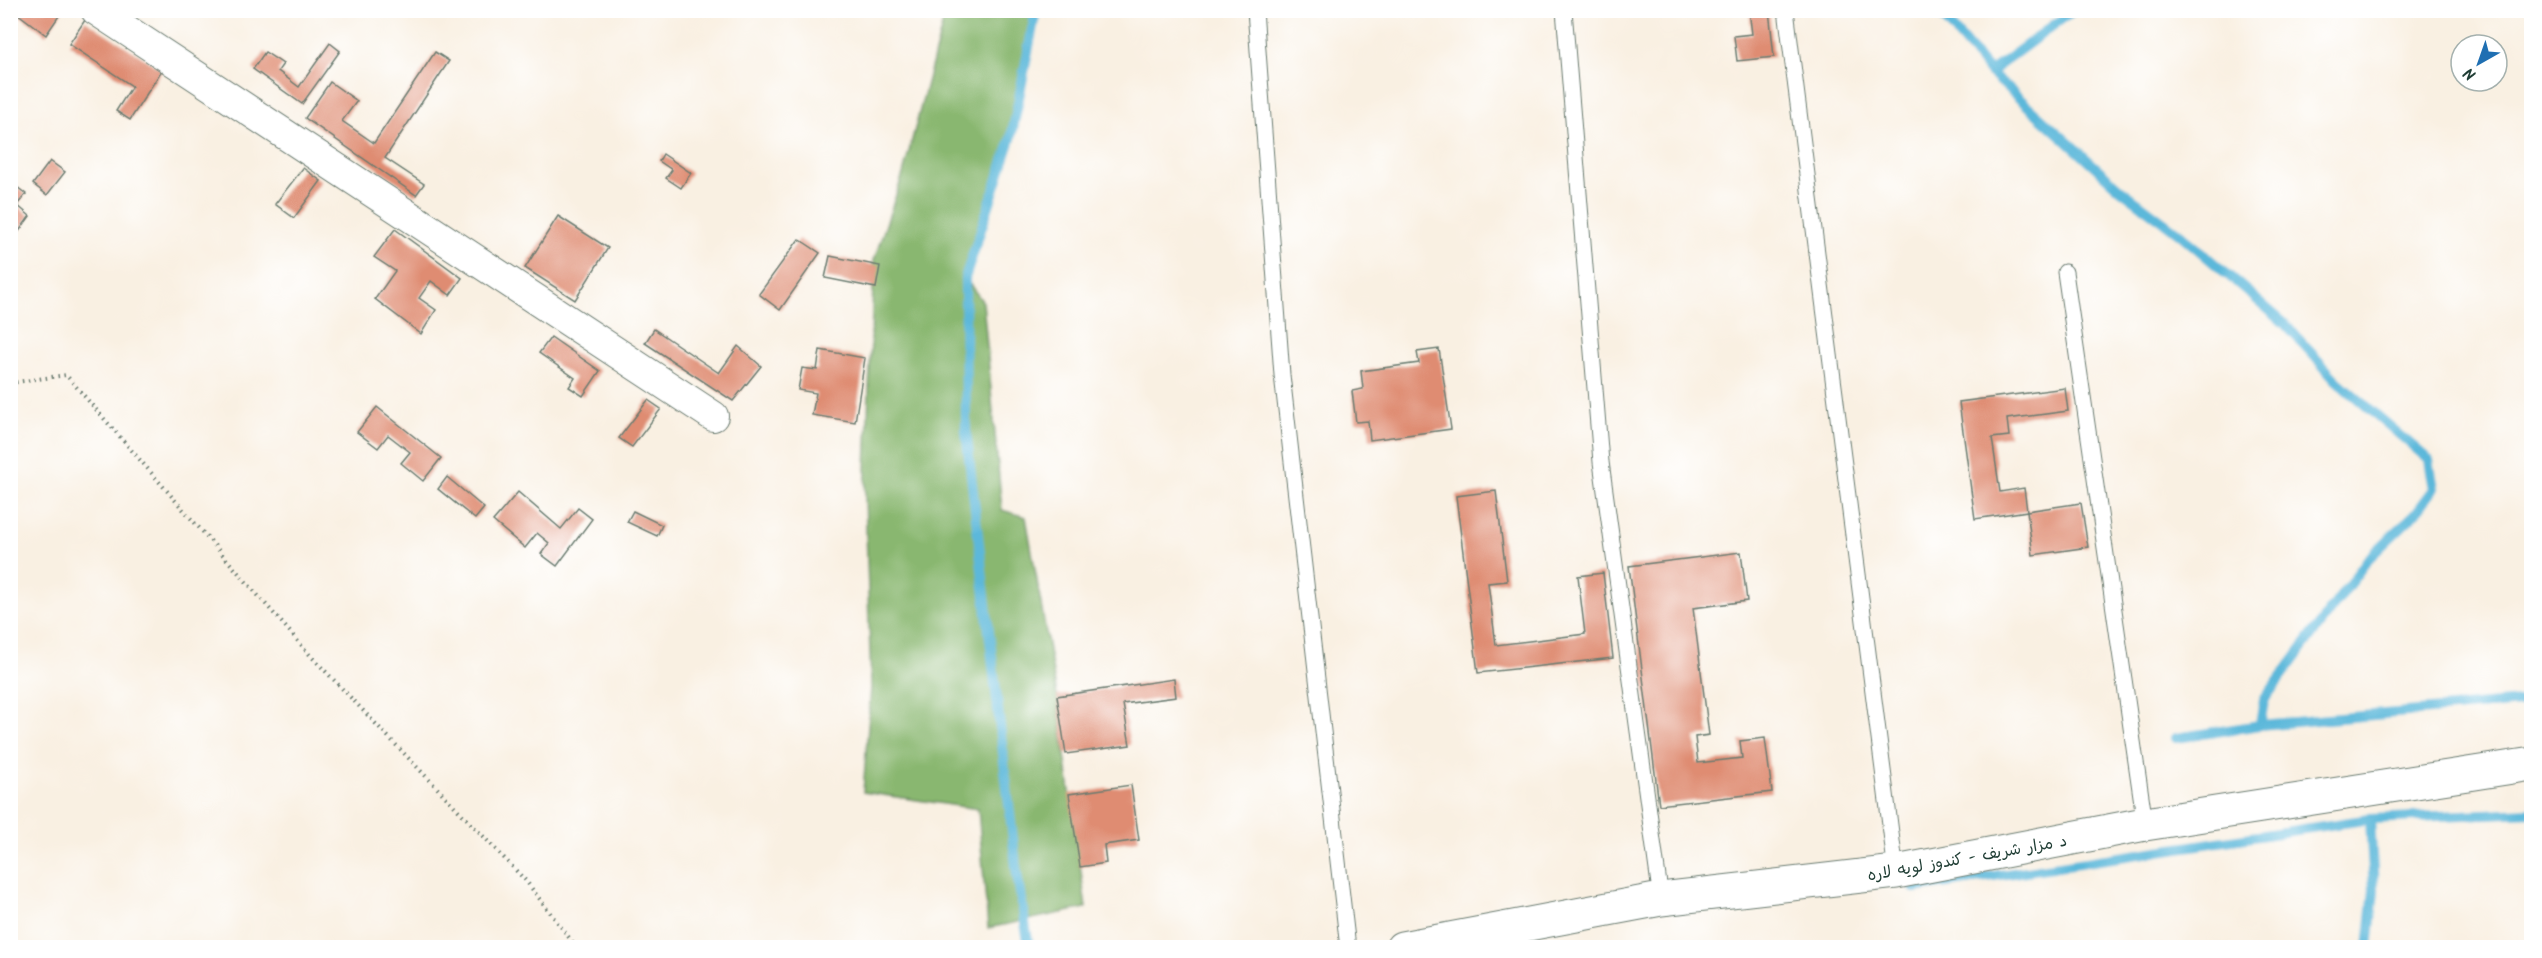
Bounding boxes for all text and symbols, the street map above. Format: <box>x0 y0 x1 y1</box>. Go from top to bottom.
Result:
north arrow <box>2449 33 2509 93</box>
text: N <box>2458 61 2482 86</box>
street label: د مزار شریف - کندوز لویه لاره <box>1866 829 2069 888</box>

